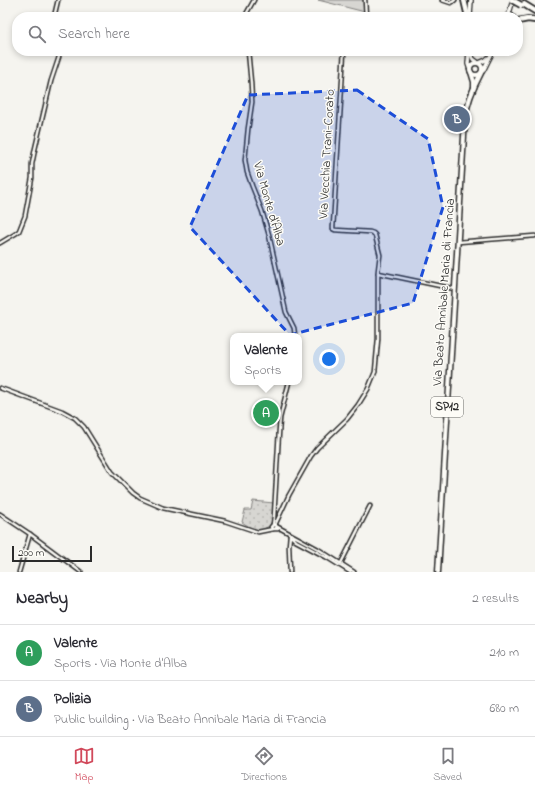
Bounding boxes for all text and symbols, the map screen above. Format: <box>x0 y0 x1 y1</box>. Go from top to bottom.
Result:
search box <box>12 12 523 56</box>
icon: search <box>26 23 48 45</box>
text: Search here <box>58 23 130 45</box>
street label: Via Vecchia Trani-Corato <box>314 88 340 220</box>
pin: B <box>444 104 470 134</box>
street label: Via Monte d'Alba <box>248 159 290 248</box>
street label: Via Beato Annibale Maria di Francia <box>428 198 460 387</box>
popup <box>230 333 302 385</box>
text: Valente <box>244 339 288 361</box>
your location <box>319 349 339 369</box>
text: Sports <box>244 361 281 380</box>
road number: SP12 <box>431 397 463 417</box>
pin: A <box>253 398 279 428</box>
scale bar <box>12 544 92 563</box>
text: 200 m <box>18 545 44 561</box>
text: Nearby <box>16 586 68 611</box>
text: 2 results <box>472 589 519 608</box>
text: Valente <box>54 632 98 654</box>
text: A <box>25 643 33 662</box>
text: 210 m <box>489 643 519 662</box>
text: Sports · Via Monte d'Alba <box>54 654 187 673</box>
text: Polizia <box>54 688 91 710</box>
text: B <box>25 699 33 718</box>
text: 680 m <box>489 699 519 718</box>
text: Public building · Via Beato Annibale Maria di Francia <box>54 710 326 729</box>
tab: Map <box>73 745 95 785</box>
tab: Directions <box>241 745 287 785</box>
tab: Saved <box>433 745 462 785</box>

